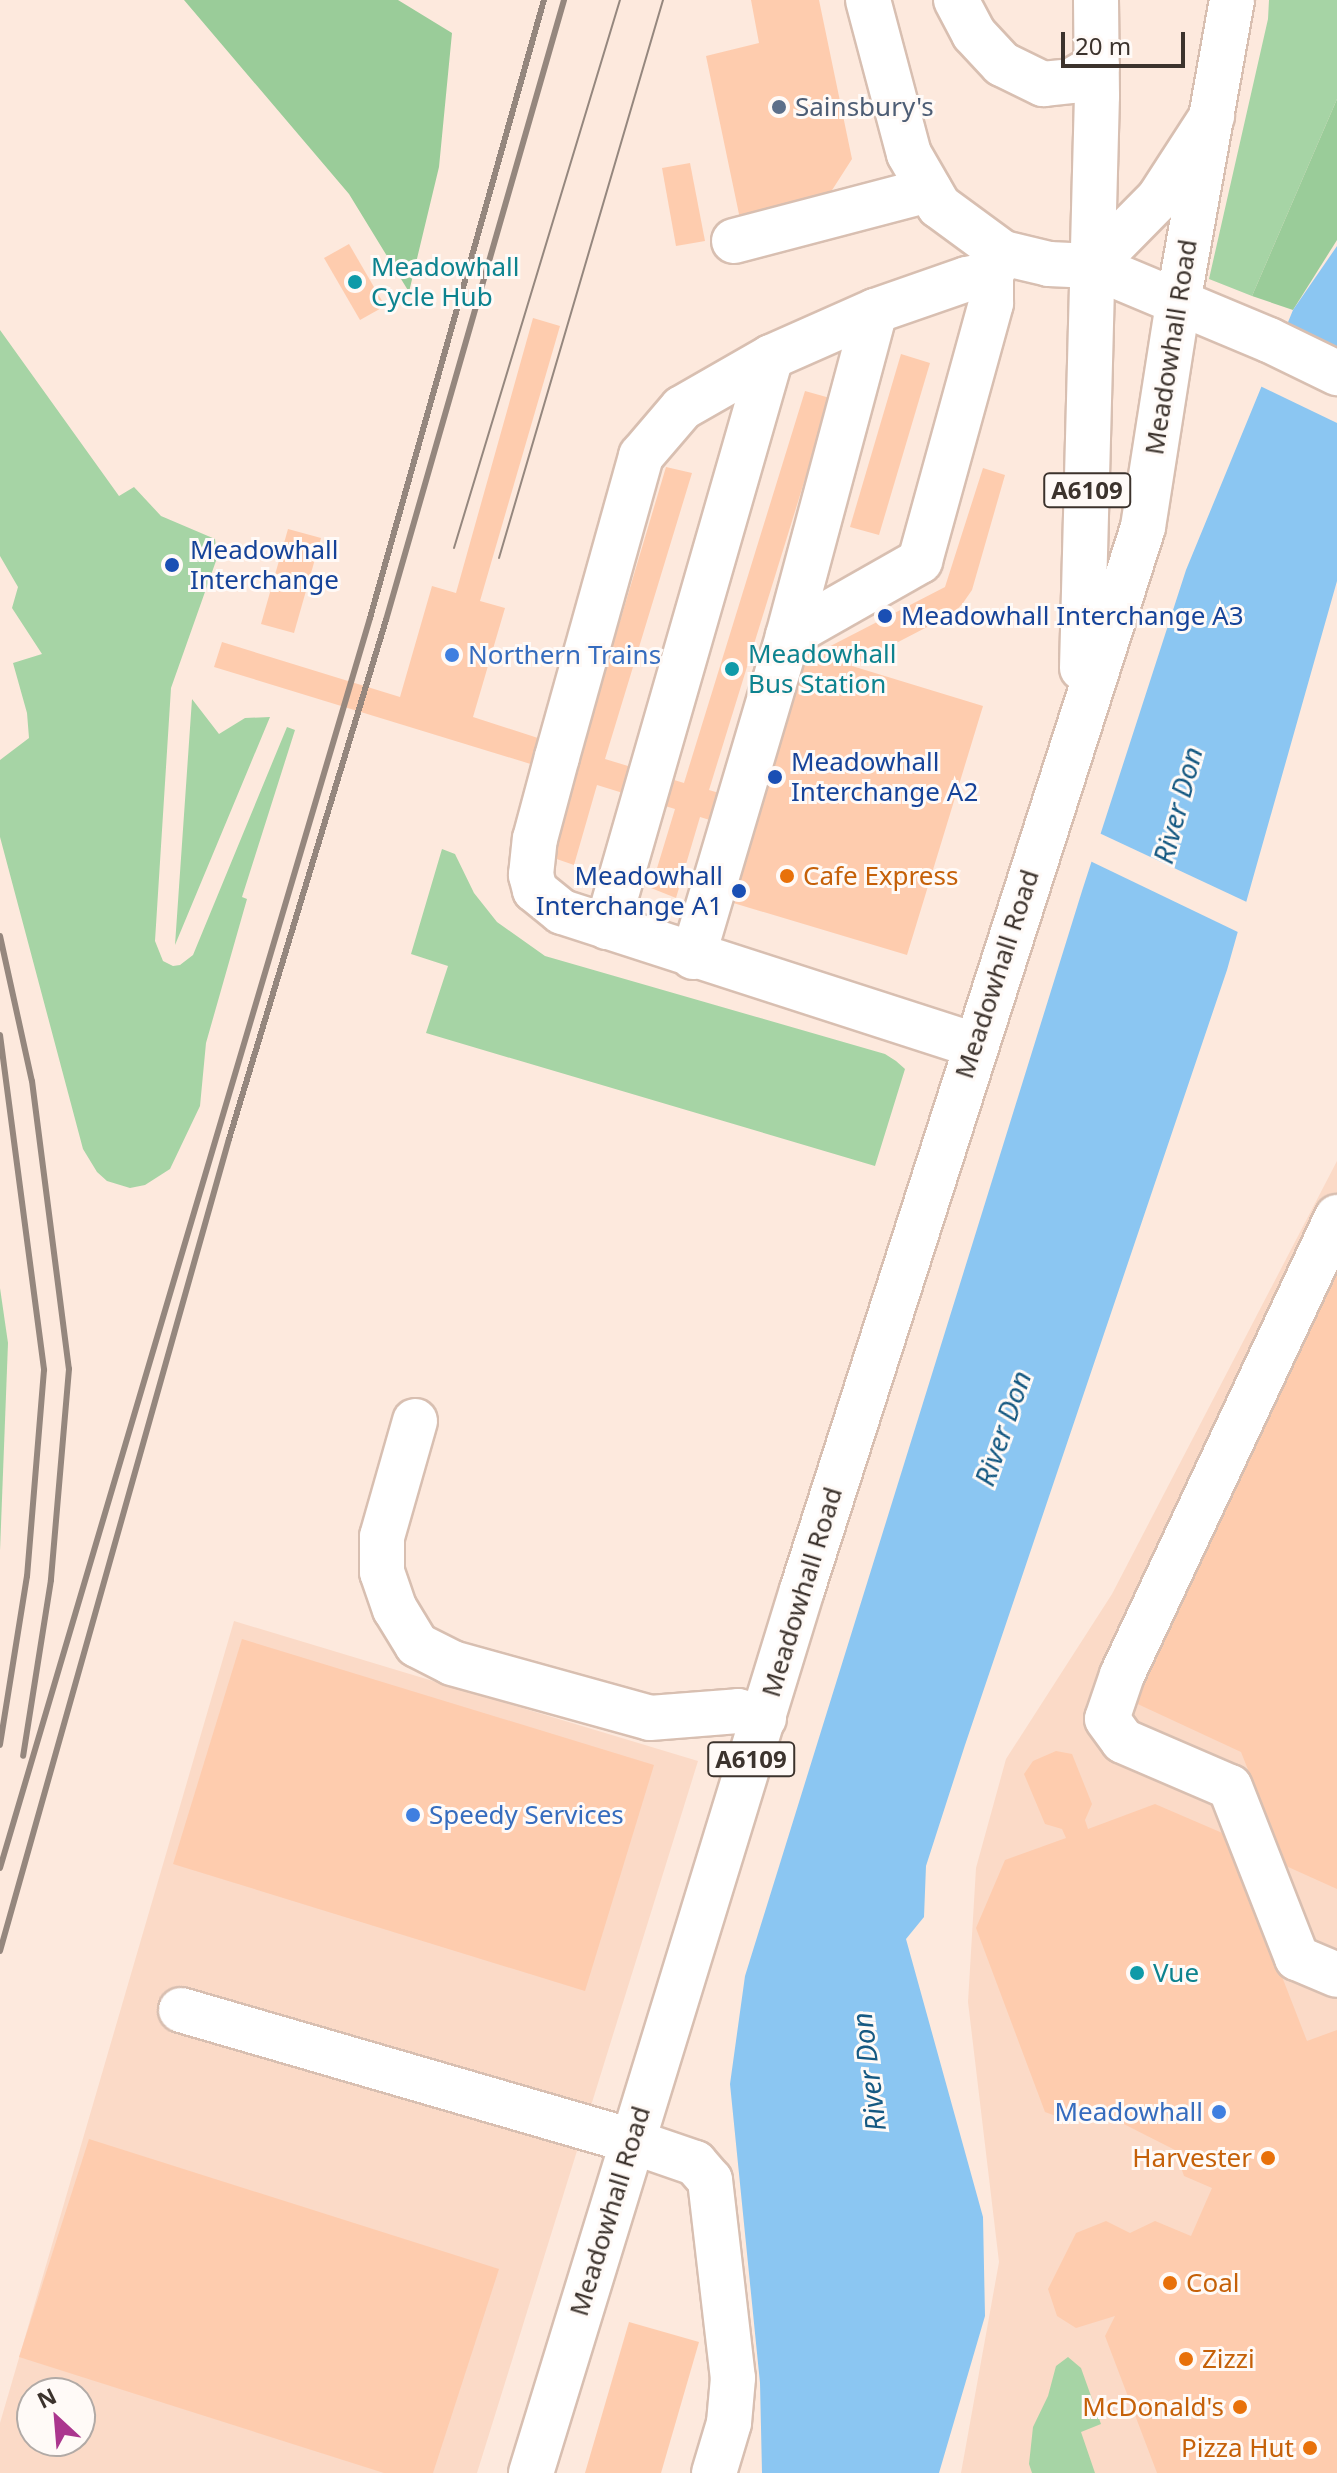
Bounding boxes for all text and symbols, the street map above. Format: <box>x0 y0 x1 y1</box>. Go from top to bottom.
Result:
scale bar <box>1065 16 1189 66</box>
text: 20 m <box>1075 29 1131 62</box>
place label: Sainsbury's <box>795 91 934 123</box>
marker: Sainsbury's <box>770 98 788 116</box>
street label: Meadowhall Road <box>1139 237 1203 457</box>
place label: Meadowhall Cycle Hub <box>371 251 520 312</box>
marker: Meadowhall Cycle Hub <box>346 273 364 291</box>
road number: A6109 <box>1043 470 1131 510</box>
place label: Meadowhall Interchange <box>190 534 339 596</box>
marker: Meadowhall Interchange <box>161 554 183 576</box>
place label: Meadowhall Interchange A3 <box>901 600 1244 632</box>
marker: Meadowhall Interchange A3 <box>876 607 894 625</box>
place label: Meadowhall Bus Station <box>748 638 897 700</box>
place label: Northern Trains <box>468 639 661 671</box>
marker: Northern Trains <box>443 646 461 664</box>
marker: Meadowhall Bus Station <box>723 660 741 678</box>
water label: River Don <box>1145 743 1209 867</box>
place label: Meadowhall Interchange A2 <box>791 746 978 808</box>
marker: Meadowhall Interchange A2 <box>766 768 784 786</box>
place label: Meadowhall Interchange A1 <box>536 860 723 922</box>
place label: Cafe Express <box>803 860 958 892</box>
street label: Meadowhall Road <box>949 866 1045 1082</box>
marker: Cafe Express <box>778 867 796 885</box>
marker: Meadowhall Interchange A1 <box>730 882 748 900</box>
water label: River Don <box>967 1366 1037 1490</box>
street label: Meadowhall Road <box>755 1483 849 1701</box>
road number: A6109 <box>707 1739 795 1779</box>
place label: Speedy Services <box>429 1799 624 1831</box>
marker: Speedy Services <box>404 1806 422 1824</box>
place label: Vue <box>1153 1957 1199 1989</box>
marker: Vue <box>1128 1964 1146 1982</box>
water label: River Don <box>844 2011 892 2133</box>
place label: Meadowhall <box>1054 2096 1203 2128</box>
street label: Meadowhall Road <box>563 2102 657 2320</box>
marker: Meadowhall <box>1210 2103 1228 2121</box>
place label: Harvester <box>1132 2142 1252 2174</box>
marker: Harvester <box>1259 2149 1277 2167</box>
place label: Coal <box>1186 2267 1239 2299</box>
marker: Coal <box>1161 2274 1179 2292</box>
place label: Zizzi <box>1202 2343 1255 2375</box>
marker: Zizzi <box>1177 2350 1195 2368</box>
north arrow <box>16 2377 96 2457</box>
text: N <box>32 2380 61 2415</box>
place label: McDonald's <box>1082 2391 1224 2423</box>
marker: McDonald's <box>1231 2398 1249 2416</box>
place label: Pizza Hut <box>1181 2432 1294 2464</box>
marker: Pizza Hut <box>1301 2439 1319 2457</box>

